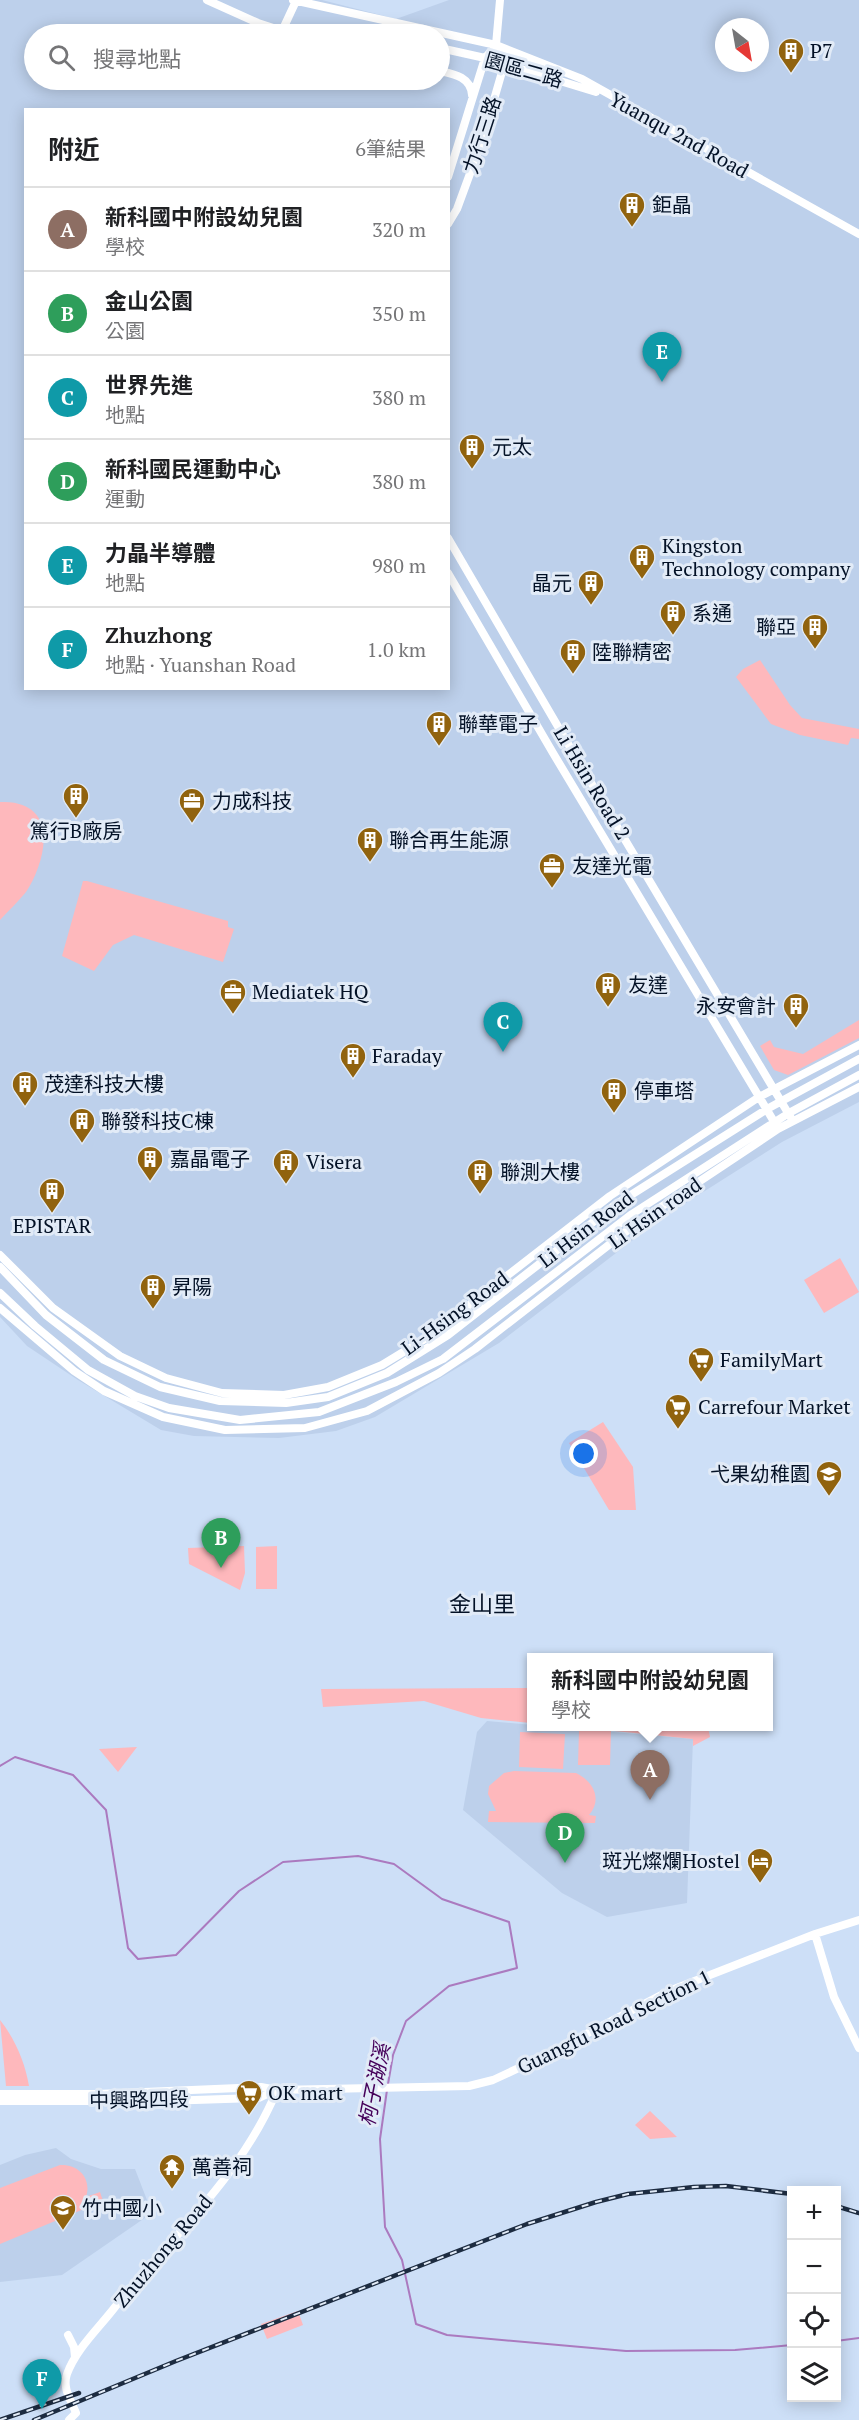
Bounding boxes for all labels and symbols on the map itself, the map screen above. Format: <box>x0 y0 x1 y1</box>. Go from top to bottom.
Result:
north arrow <box>715 18 769 72</box>
building icon: P7 <box>776 36 806 74</box>
place label: P7 <box>810 37 833 64</box>
street label: 園區二路 <box>482 46 566 94</box>
street label: Yuanqu 2nd Road <box>605 85 754 184</box>
street label: 力行三路 <box>456 93 507 177</box>
building icon: 鉅晶 <box>617 190 647 228</box>
place label: 鉅晶 <box>652 191 692 218</box>
pin: E <box>642 332 682 382</box>
building icon: 元太 <box>457 432 487 470</box>
place label: 元太 <box>492 433 532 460</box>
place label: Kingston Technology company <box>662 532 851 582</box>
building icon: Kingston Technology company <box>627 542 657 580</box>
building icon: 晶元 <box>576 568 606 606</box>
place label: 晶元 <box>532 569 572 596</box>
building icon: 系通 <box>658 598 688 636</box>
place label: 系通 <box>692 599 732 626</box>
building icon: 聯亞 <box>800 612 830 650</box>
place label: 聯亞 <box>756 613 796 640</box>
building icon: 陸聯精密 <box>558 637 588 675</box>
place label: 陸聯精密 <box>592 638 672 665</box>
building icon: 聯華電子 <box>424 709 454 747</box>
place label: 聯華電子 <box>458 710 538 737</box>
street label: Li Hsin Road 2 <box>548 721 637 845</box>
building icon: 篤行B廠房 <box>61 781 91 819</box>
office icon: 力成科技 <box>177 786 207 824</box>
place label: 力成科技 <box>212 787 292 814</box>
place label: 篤行B廠房 <box>30 817 122 844</box>
building icon: 聯合再生能源 <box>355 825 385 863</box>
place label: 聯合再生能源 <box>389 826 509 853</box>
office icon: 友達光電 <box>537 851 567 889</box>
place label: 友達光電 <box>572 852 652 879</box>
building icon: 友達 <box>593 970 623 1008</box>
place label: 友達 <box>628 971 668 998</box>
office icon: Mediatek HQ <box>218 977 248 1015</box>
place label: Mediatek HQ <box>252 978 370 1005</box>
building icon: 永安會計 <box>781 991 811 1029</box>
place label: 永安會計 <box>696 992 776 1019</box>
pin: C <box>484 1002 522 1052</box>
building icon: Faraday <box>338 1041 368 1079</box>
place label: Faraday <box>372 1042 443 1069</box>
building icon: 茂達科技大樓 <box>10 1069 40 1107</box>
place label: 茂達科技大樓 <box>44 1070 164 1097</box>
building icon: 停車塔 <box>599 1076 629 1114</box>
place label: 停車塔 <box>634 1077 694 1104</box>
building icon: 聯發科技C棟 <box>67 1106 97 1144</box>
place label: 聯發科技C棟 <box>101 1107 214 1134</box>
building icon: 嘉晶電子 <box>135 1144 165 1182</box>
place label: 嘉晶電子 <box>170 1145 250 1172</box>
building icon: Visera <box>271 1147 301 1185</box>
place label: Visera <box>306 1148 362 1175</box>
building icon: 聯測大樓 <box>465 1157 495 1195</box>
place label: 聯測大樓 <box>500 1158 580 1185</box>
street label: Li Hsin road <box>603 1171 707 1255</box>
building icon: EPISTAR <box>37 1176 67 1214</box>
street label: Li Hsin Road <box>533 1184 639 1273</box>
place label: EPISTAR <box>13 1212 91 1239</box>
street label: Li-Hsing Road <box>396 1264 514 1361</box>
building icon: 昇陽 <box>138 1272 168 1310</box>
place label: 昇陽 <box>172 1273 212 1300</box>
supermarket icon: FamilyMart <box>686 1345 716 1383</box>
place label: FamilyMart <box>720 1346 823 1373</box>
supermarket icon: Carrefour Market <box>663 1392 693 1430</box>
place label: Carrefour Market <box>698 1393 851 1420</box>
your location <box>569 1439 598 1468</box>
school or university icon: 弋果幼稚園 <box>814 1459 844 1497</box>
place label: 弋果幼稚園 <box>710 1460 810 1487</box>
pin: B <box>202 1518 240 1568</box>
district label: 金山里 <box>449 1589 515 1618</box>
pin: A <box>630 1750 670 1800</box>
pin: D <box>546 1814 584 1863</box>
hotel icon: 斑光燦爛Hostel <box>745 1846 775 1884</box>
place label: 斑光燦爛Hostel <box>602 1847 740 1874</box>
street label: Guangfu Road Section 1 <box>512 1963 715 2080</box>
water label: 柯子湖溪 <box>352 2038 396 2129</box>
supermarket icon: OK mart <box>234 2078 264 2116</box>
place label: OK mart <box>268 2079 344 2106</box>
street label: 中興路四段 <box>89 2085 189 2114</box>
temple icon: 萬善祠 <box>157 2152 187 2190</box>
place label: 萬善祠 <box>192 2153 252 2180</box>
street label: Zhuzhong Road <box>107 2188 218 2313</box>
school or university icon: 竹中國小 <box>48 2193 78 2231</box>
place label: 竹中國小 <box>82 2194 162 2221</box>
pin: F <box>22 2360 62 2409</box>

